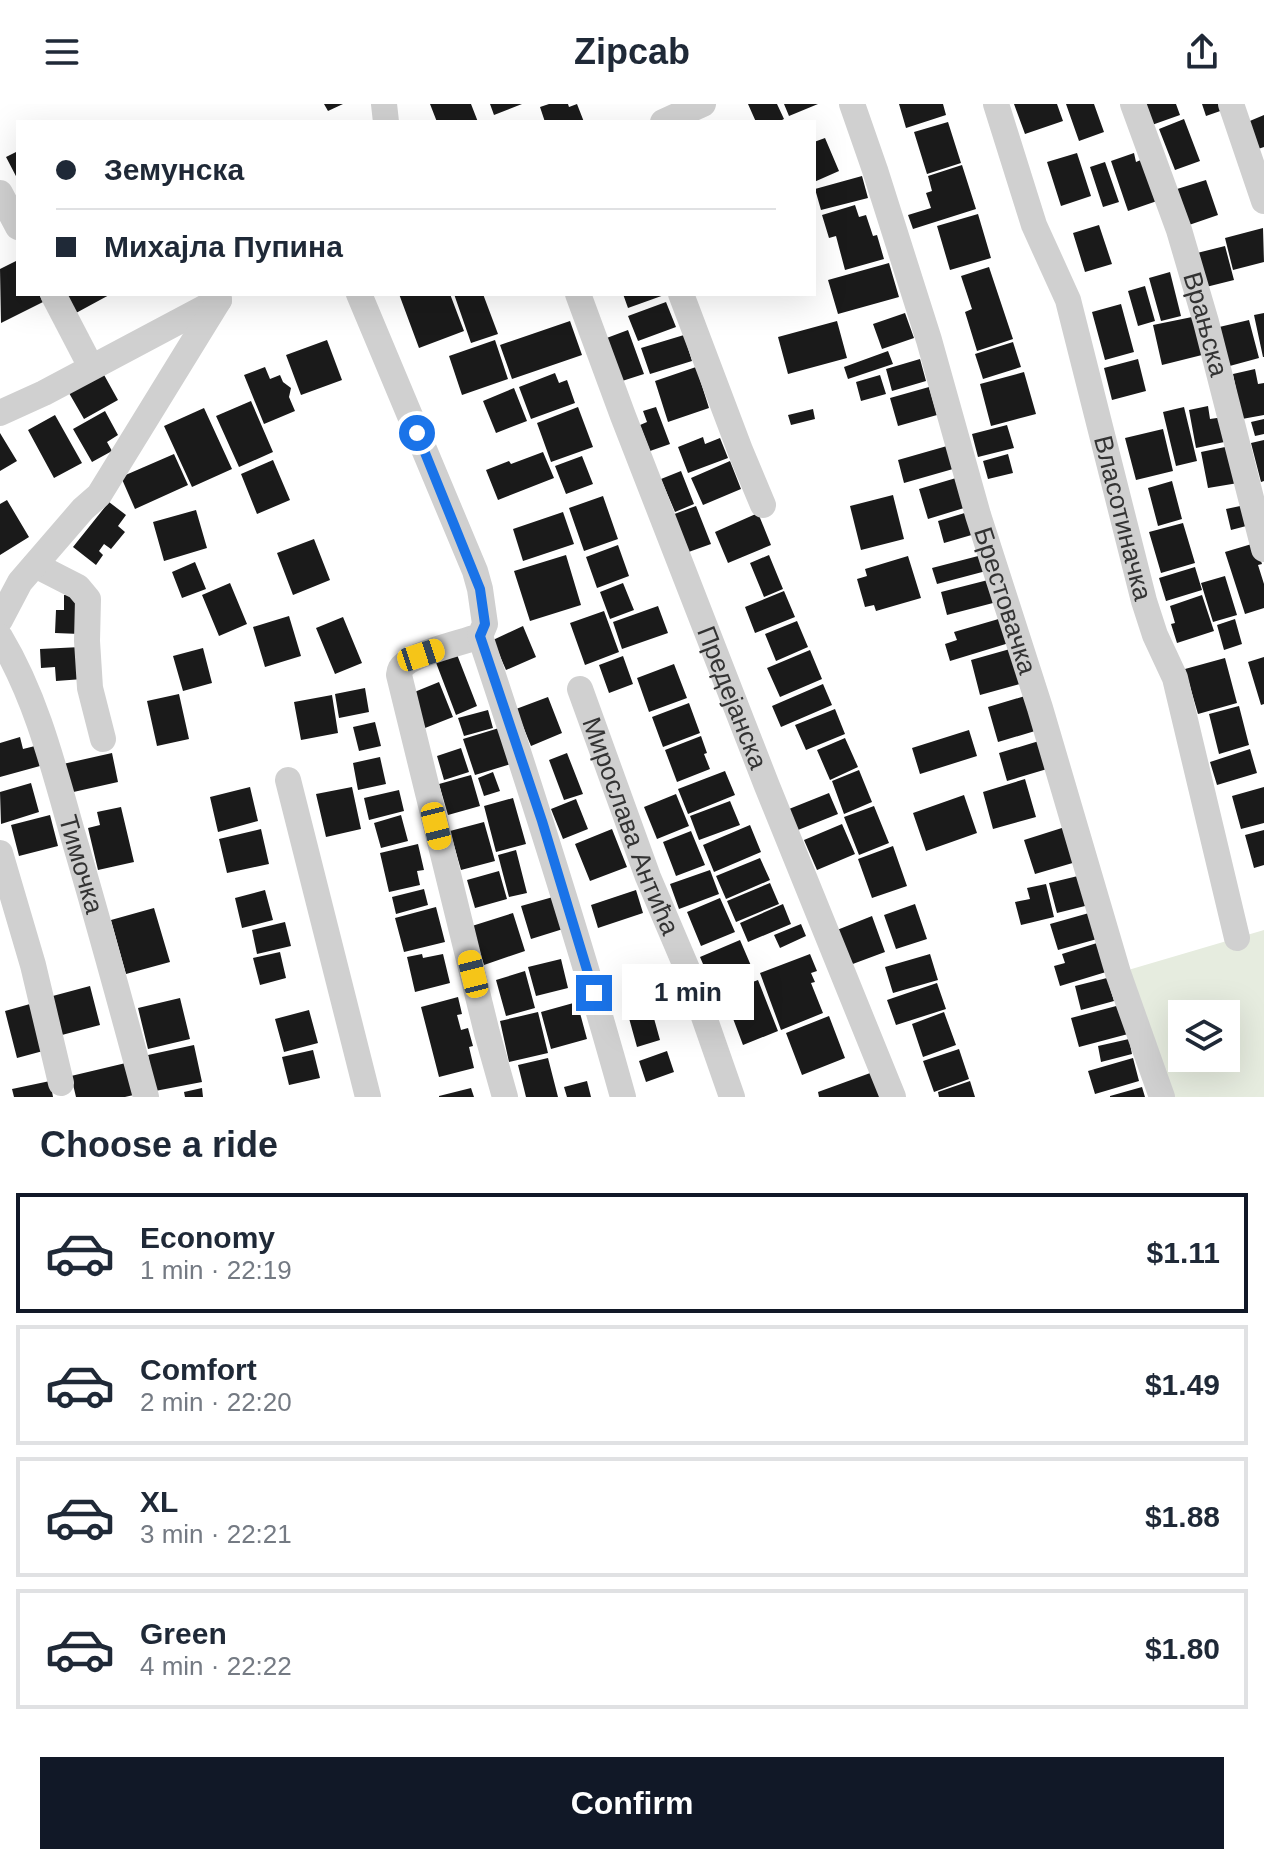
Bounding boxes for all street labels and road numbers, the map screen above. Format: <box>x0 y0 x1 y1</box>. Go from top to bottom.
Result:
street label: Врањска <box>1177 268 1234 380</box>
street label: Власотиначка <box>1088 432 1158 604</box>
street label: Брестовачка <box>968 524 1043 678</box>
street label: Предејанска <box>691 622 774 774</box>
street label: Мирослава Антића <box>576 713 686 940</box>
street label: Тимочка <box>53 812 110 917</box>

